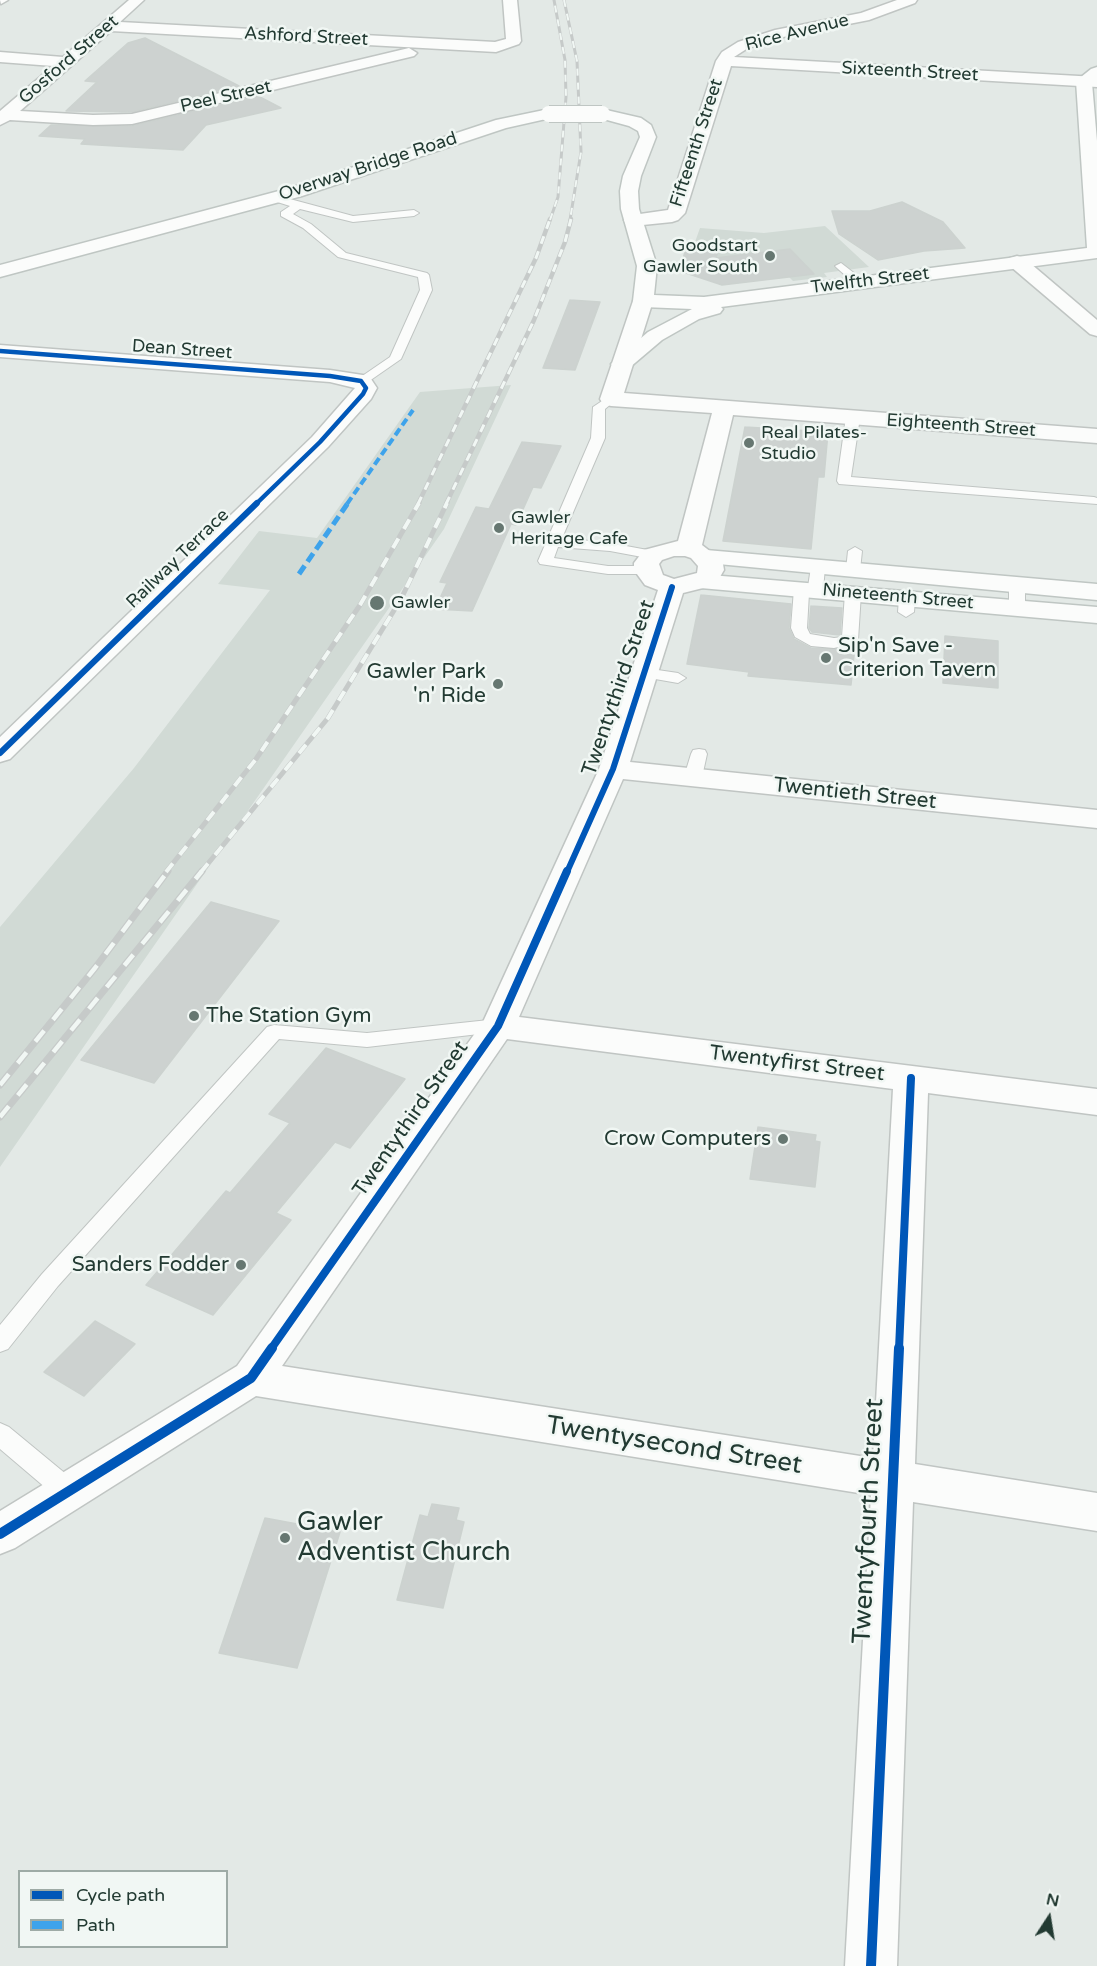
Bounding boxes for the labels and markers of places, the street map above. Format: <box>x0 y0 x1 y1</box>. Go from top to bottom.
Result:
place label: Goodstart Gawler South <box>643 235 758 278</box>
marker: Goodstart Gawler South <box>763 249 777 263</box>
place label: Real Pilates- Studio <box>761 422 867 464</box>
marker: Real Pilates- Studio <box>742 436 756 450</box>
place label: Gawler Heritage Cafe <box>511 507 628 550</box>
marker: Gawler Heritage Cafe <box>492 521 506 535</box>
place label: Gawler <box>391 592 450 614</box>
marker: Gawler <box>368 594 386 612</box>
place label: Sip'n Save - Criterion Tavern <box>838 633 996 683</box>
marker: Sip'n Save - Criterion Tavern <box>819 651 833 665</box>
place label: Gawler Park 'n' Ride <box>366 659 486 709</box>
marker: Gawler Park 'n' Ride <box>491 677 505 691</box>
place label: The Station Gym <box>206 1003 372 1029</box>
marker: The Station Gym <box>187 1009 201 1023</box>
place label: Crow Computers <box>604 1126 771 1152</box>
marker: Crow Computers <box>776 1132 790 1146</box>
place label: Sanders Fodder <box>72 1252 229 1278</box>
marker: Sanders Fodder <box>234 1258 248 1272</box>
place label: Gawler Adventist Church <box>297 1507 511 1568</box>
marker: Gawler Adventist Church <box>278 1531 292 1545</box>

